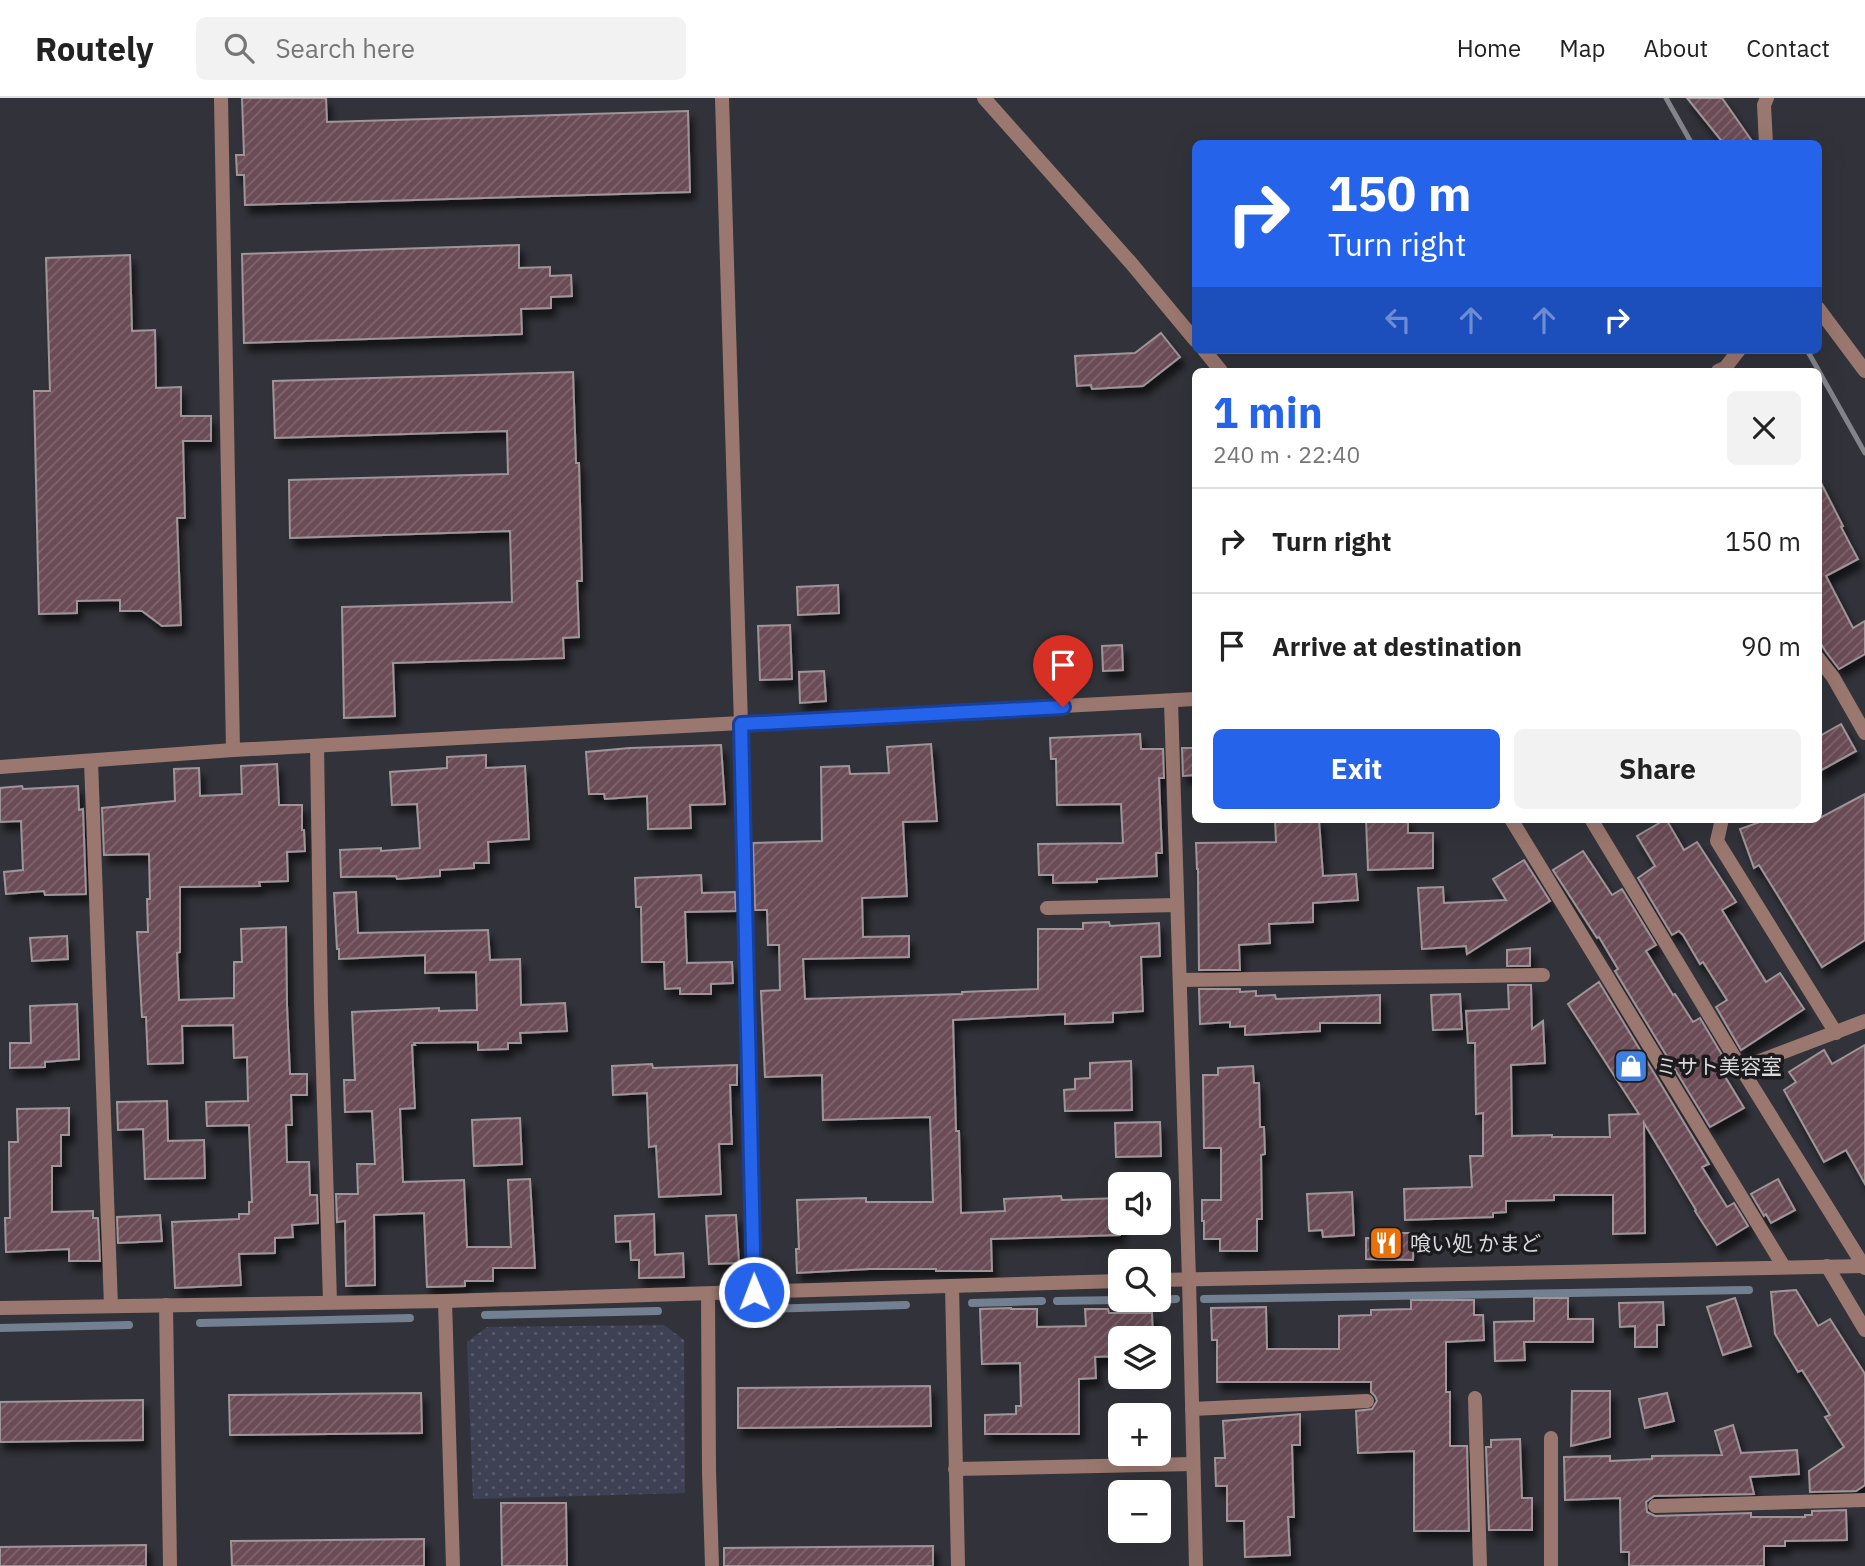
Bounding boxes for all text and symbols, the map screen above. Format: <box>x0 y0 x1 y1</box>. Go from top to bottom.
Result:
search box <box>196 17 686 80</box>
text: Routely <box>35 27 154 70</box>
icon: search <box>220 29 258 67</box>
text: Search here <box>276 31 415 65</box>
text: Home <box>1457 32 1521 64</box>
text: Map <box>1559 32 1605 64</box>
text: About <box>1643 32 1708 64</box>
text: Contact <box>1746 32 1830 64</box>
text: 150 m <box>1328 161 1472 224</box>
icon: right <box>1213 168 1304 259</box>
text: Turn right <box>1328 223 1466 265</box>
icon: left <box>1379 301 1417 339</box>
icon: ahead <box>1452 301 1490 339</box>
icon: ahead <box>1525 301 1563 339</box>
icon: right <box>1598 301 1636 339</box>
text: 1 min <box>1213 385 1323 440</box>
button: close <box>1727 391 1801 465</box>
text: 240 m · 22:40 <box>1213 439 1360 469</box>
icon: right <box>1213 522 1251 560</box>
text: Turn right <box>1272 524 1391 558</box>
text: 150 m <box>1725 524 1801 558</box>
icon: arrive <box>1213 627 1251 665</box>
text: Arrive at destination <box>1272 629 1522 663</box>
text: 90 m <box>1741 629 1801 663</box>
pin <box>1033 635 1093 707</box>
icon: arrive <box>1044 646 1082 684</box>
button: Exit <box>1213 729 1500 809</box>
button: Share <box>1514 729 1801 809</box>
shop icon: ミサト美容室 <box>1612 1047 1650 1085</box>
place label: ミサト美容室 <box>1656 1052 1782 1080</box>
map controls <box>1108 1172 1171 1543</box>
button: sound <box>1108 1172 1171 1235</box>
restaurant icon: 喰い処 かまど <box>1367 1224 1405 1262</box>
place label: 喰い処 かまど <box>1410 1229 1541 1257</box>
button: search <box>1108 1249 1171 1312</box>
position arrow <box>717 1255 791 1329</box>
button: layers <box>1108 1326 1171 1389</box>
button: + <box>1108 1403 1171 1466</box>
button: − <box>1108 1480 1171 1543</box>

